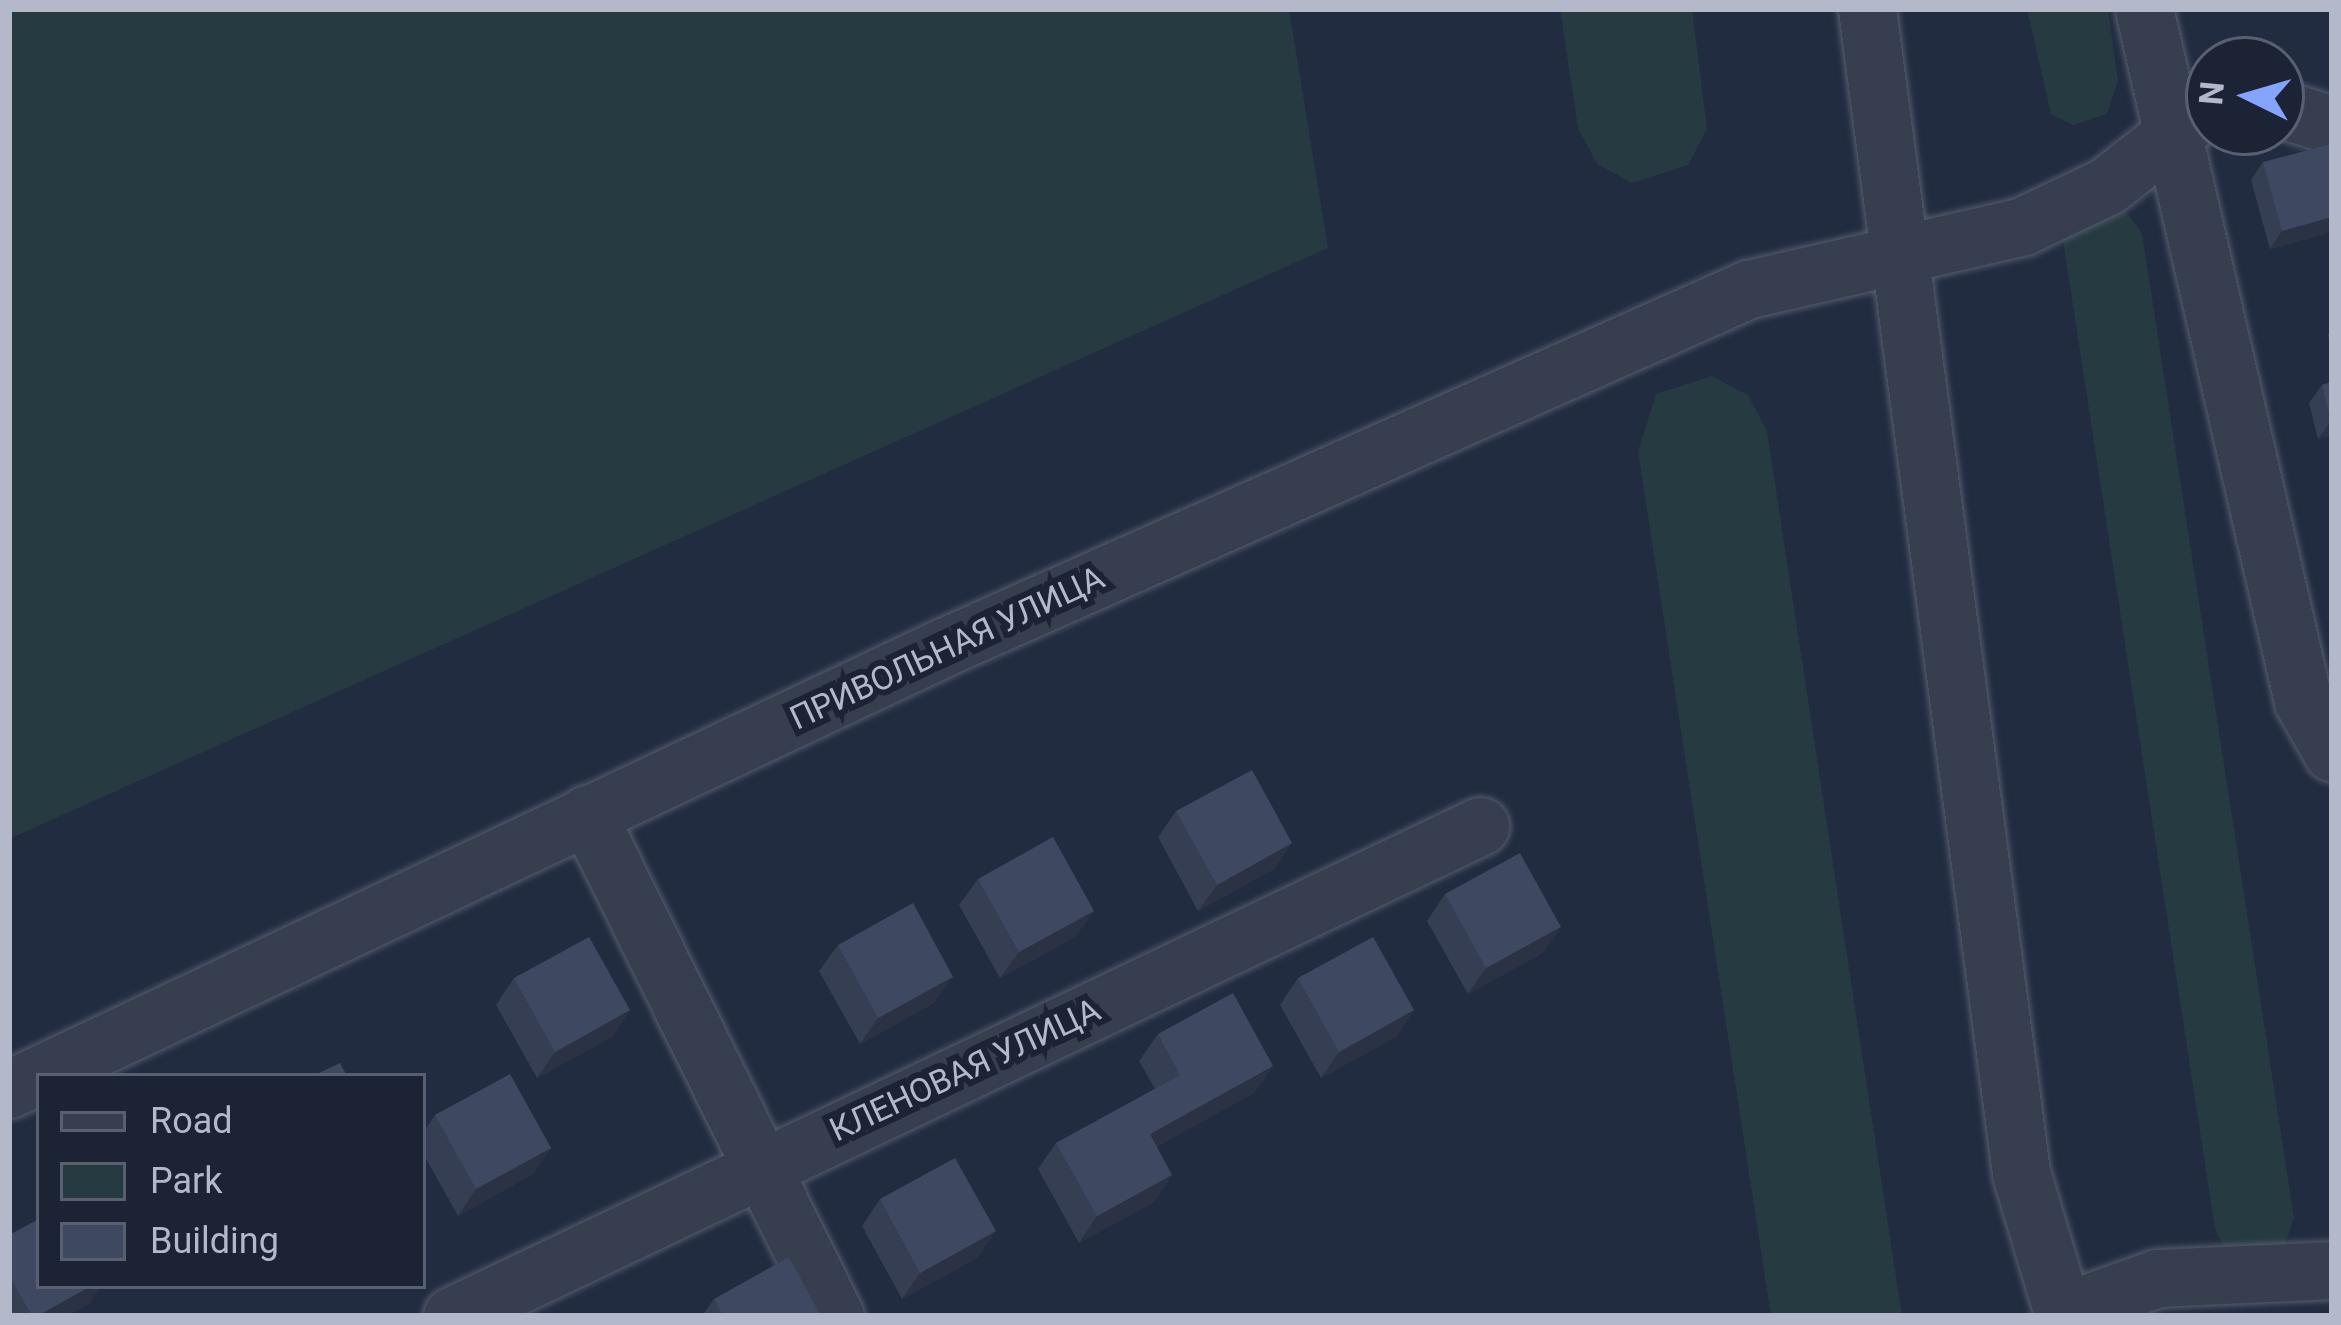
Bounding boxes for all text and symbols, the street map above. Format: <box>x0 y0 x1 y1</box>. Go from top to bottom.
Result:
north arrow <box>2185 36 2305 156</box>
text: N <box>2191 80 2232 106</box>
street label: ПРИВОЛЬНАЯ УЛИЦА <box>784 558 1110 738</box>
street label: КЛЕНОВАЯ УЛИЦА <box>824 990 1106 1150</box>
legend <box>36 1073 426 1289</box>
text: Road <box>150 1100 233 1142</box>
text: Park <box>150 1160 223 1202</box>
text: Building <box>150 1220 279 1262</box>

